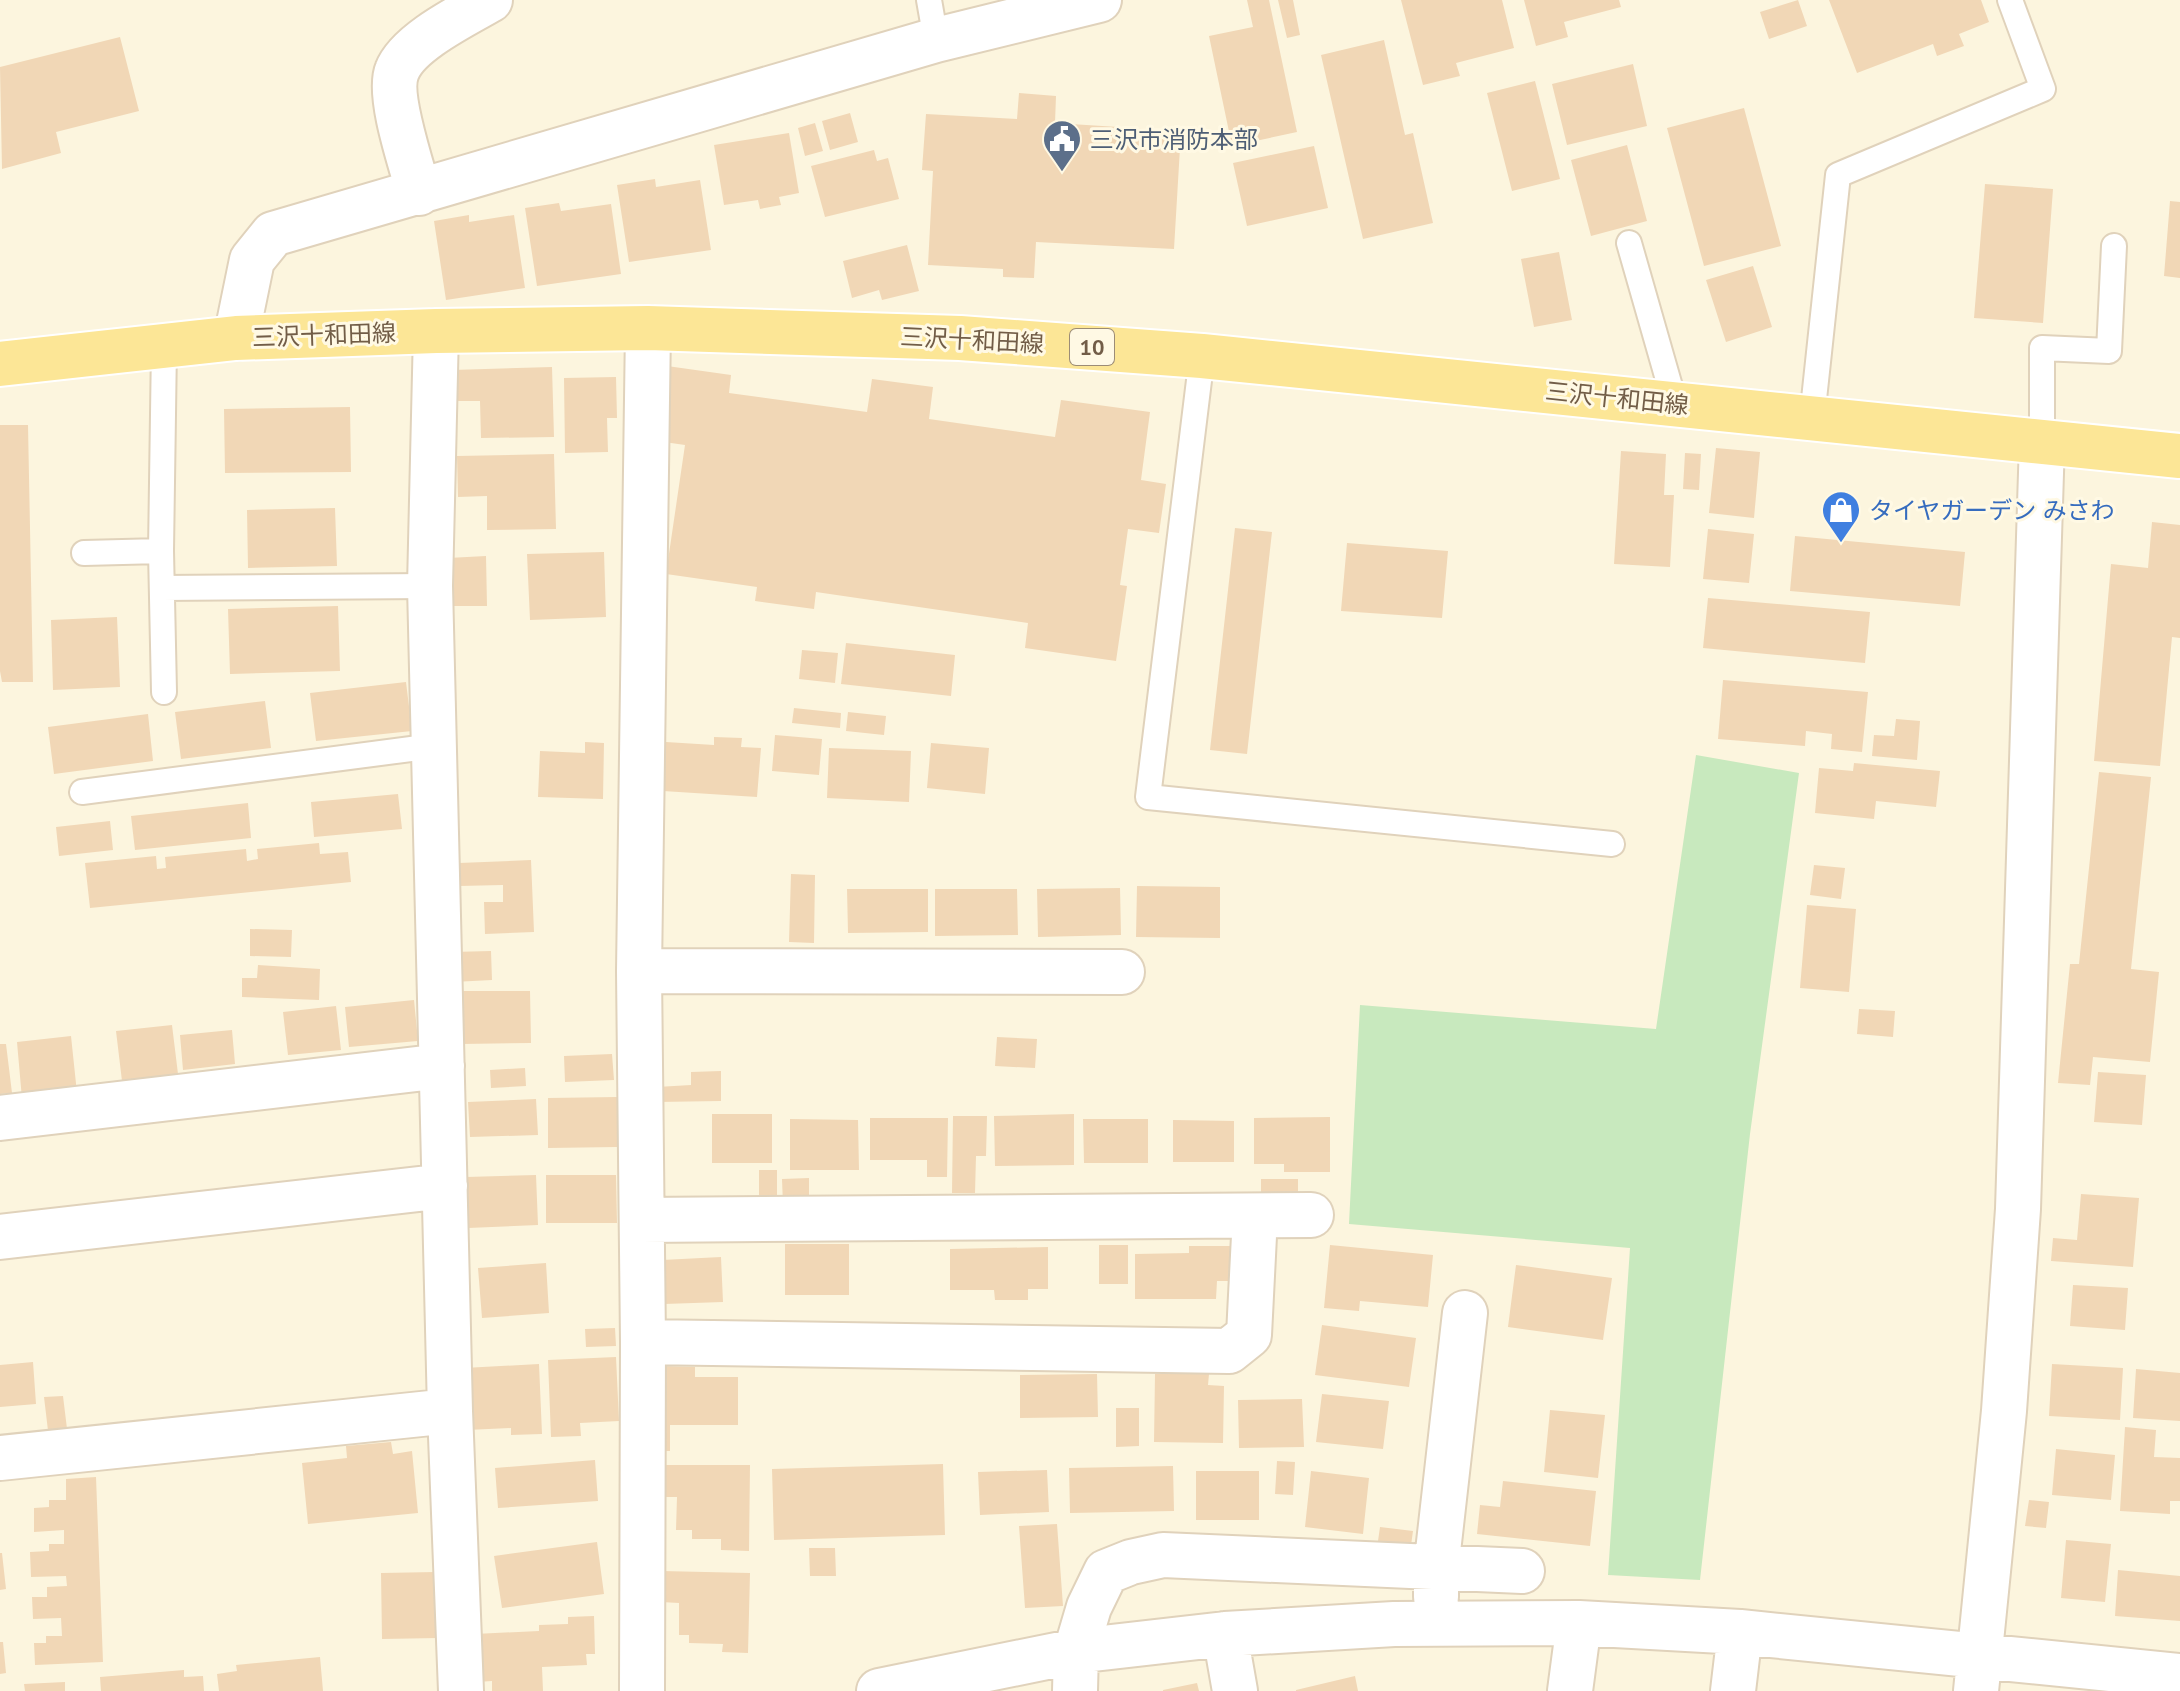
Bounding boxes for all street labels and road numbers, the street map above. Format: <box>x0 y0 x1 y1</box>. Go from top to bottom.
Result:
street label: 三沢十和田線 <box>252 317 396 353</box>
street label: 三沢十和田線 <box>899 321 1045 359</box>
road number: 10 <box>1070 329 1114 365</box>
street label: 三沢十和田線 <box>1544 375 1690 421</box>

